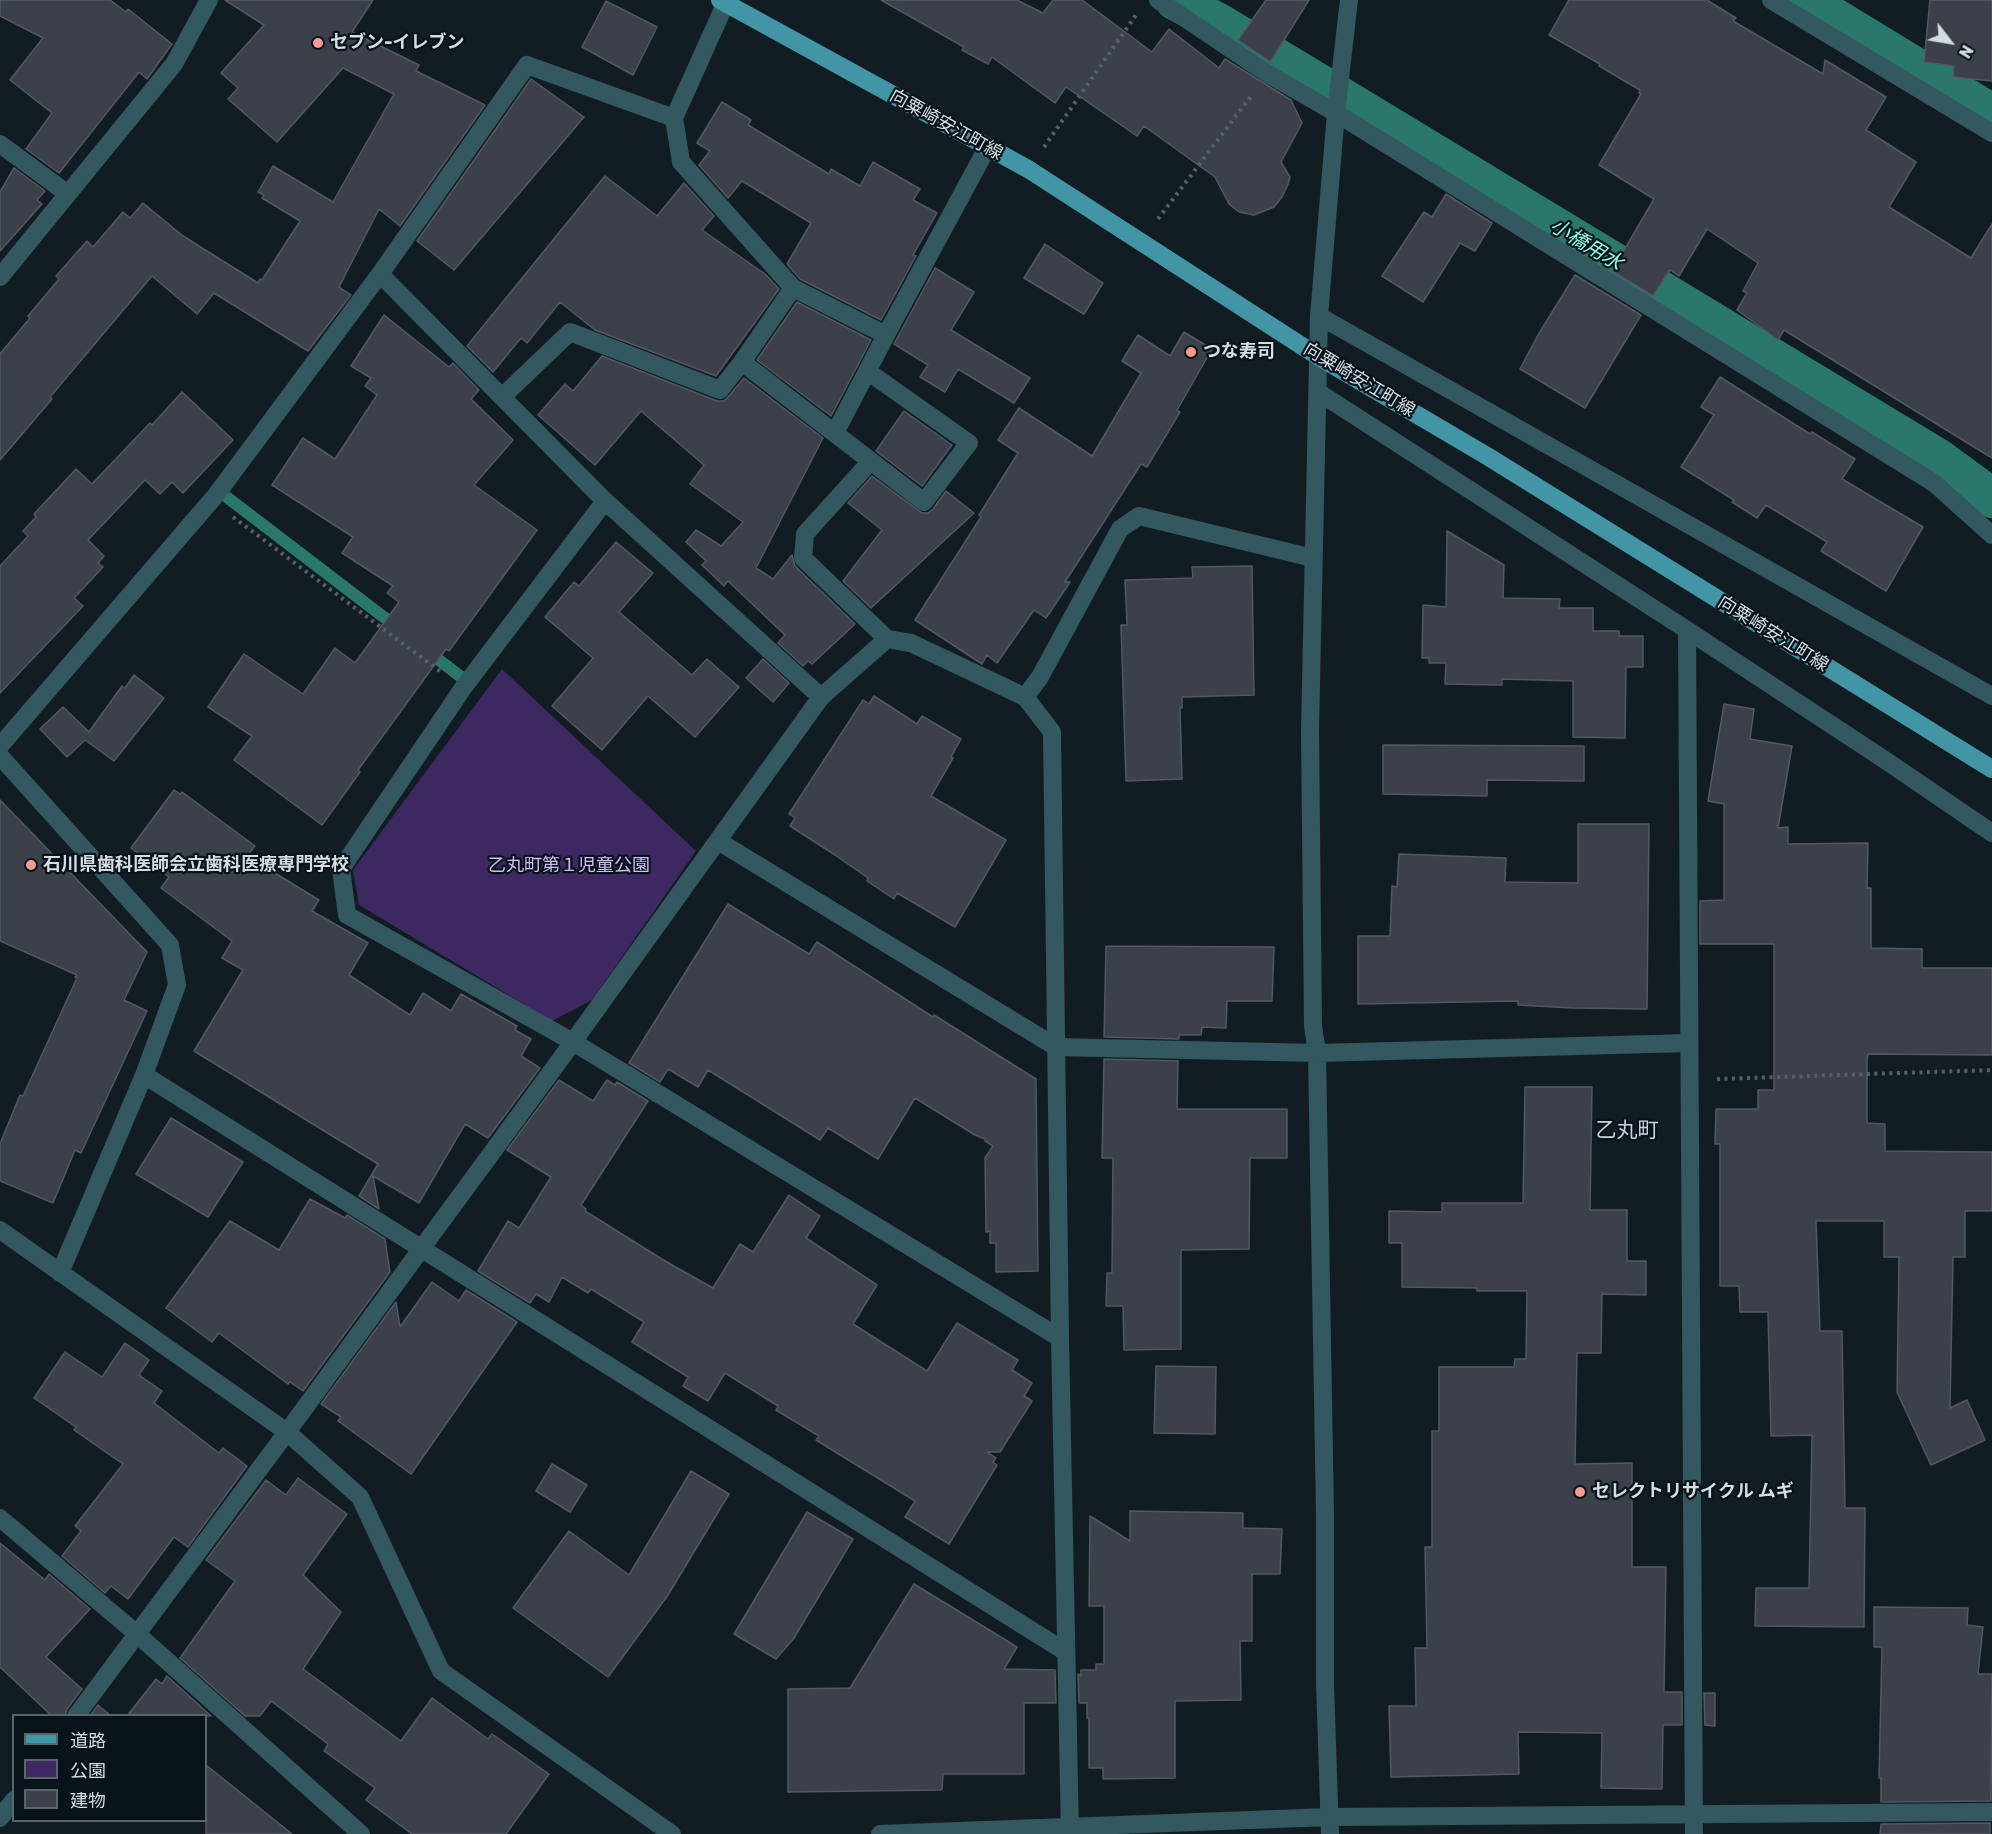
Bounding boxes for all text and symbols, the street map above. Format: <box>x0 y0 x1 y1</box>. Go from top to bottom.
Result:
north arrow <box>1920 12 1980 72</box>
place label: セブン-イレブン <box>330 32 465 54</box>
marker: セブン-イレブン <box>311 36 325 50</box>
text: N <box>1955 42 1977 61</box>
street label: 向粟崎安江町線 <box>886 85 1006 165</box>
water label: 小橋用水 <box>1546 214 1626 276</box>
street label: 向粟崎安江町線 <box>1299 338 1419 422</box>
place label: つな寿司 <box>1203 341 1275 363</box>
marker: つな寿司 <box>1184 345 1198 359</box>
street label: 向粟崎安江町線 <box>1714 591 1832 677</box>
place label: 石川県歯科医師会立歯科医療専門学校 <box>43 854 349 876</box>
park label: 乙丸町第１児童公園 <box>488 855 650 877</box>
marker: 石川県歯科医師会立歯科医療専門学校 <box>24 858 38 872</box>
district label: 乙丸町 <box>1596 1118 1658 1144</box>
place label: セレクトリサイクル ムギ <box>1592 1481 1794 1503</box>
marker: セレクトリサイクル ムギ <box>1573 1485 1587 1499</box>
legend <box>12 1714 207 1822</box>
text: 道路 <box>70 1730 106 1752</box>
text: 公園 <box>70 1760 106 1782</box>
text: 建物 <box>70 1790 106 1812</box>

